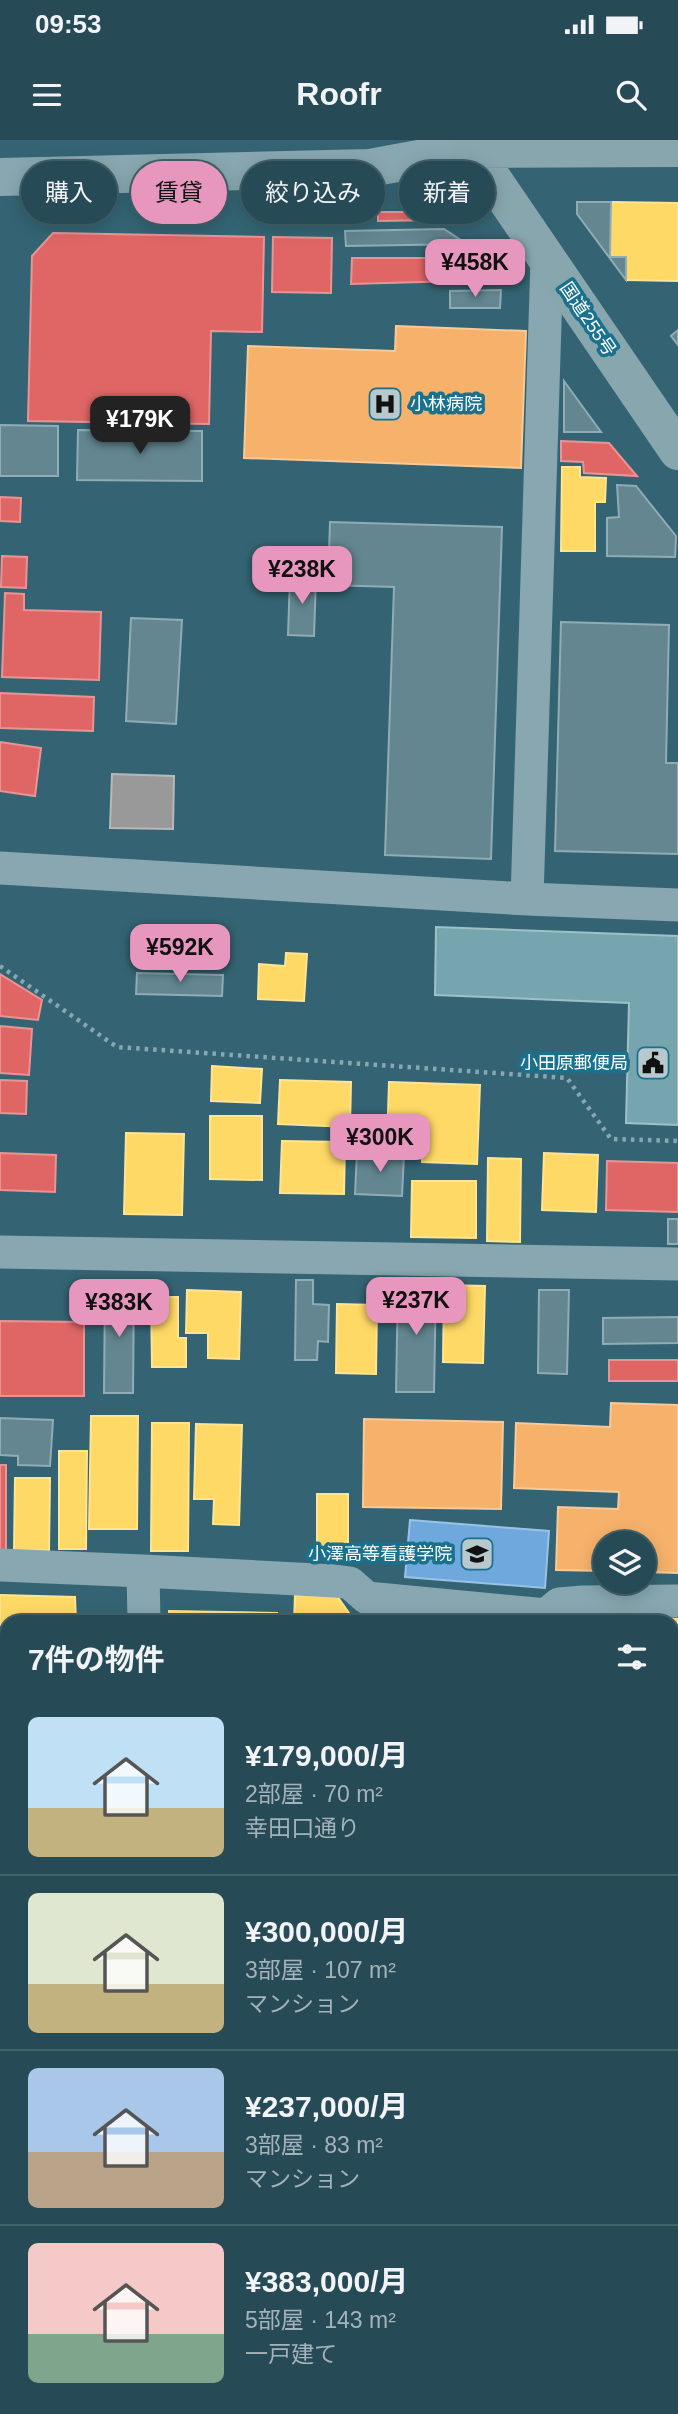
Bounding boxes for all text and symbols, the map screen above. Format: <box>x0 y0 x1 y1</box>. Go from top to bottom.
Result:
text: 09:53 <box>35 9 102 39</box>
icon: menu <box>28 76 66 114</box>
text: Roofr <box>296 76 382 112</box>
icon: search <box>612 76 650 114</box>
chip: 購入 <box>21 161 117 224</box>
chip: 賃貸 <box>131 161 227 224</box>
chip: 絞り込み <box>241 161 385 224</box>
chip: 新着 <box>399 161 495 224</box>
pin: ¥458K <box>426 240 524 299</box>
text: ¥458K <box>441 249 509 275</box>
street label: 国道255号 <box>556 279 620 359</box>
hospital icon: 小林病院 <box>366 385 404 423</box>
place label: 小林病院 <box>410 394 482 414</box>
pin: ¥179K <box>91 396 189 456</box>
text: ¥179K <box>106 406 174 432</box>
pin: ¥238K <box>253 546 351 606</box>
text: ¥238K <box>268 556 336 582</box>
pin: ¥592K <box>131 924 229 984</box>
text: ¥592K <box>146 934 214 960</box>
public building icon: 小田原郵便局 <box>634 1044 672 1082</box>
place label: 小田原郵便局 <box>520 1053 628 1073</box>
pin: ¥300K <box>331 1114 429 1174</box>
text: ¥300K <box>346 1124 414 1150</box>
pin: ¥237K <box>367 1278 465 1337</box>
pin: ¥383K <box>70 1280 168 1339</box>
text: ¥237K <box>382 1287 450 1313</box>
text: ¥383K <box>85 1289 153 1315</box>
map controls <box>593 1531 656 1594</box>
button: layers <box>593 1531 656 1594</box>
school or university icon: 小澤高等看護学院 <box>458 1535 496 1573</box>
place label: 小澤高等看護学院 <box>308 1544 452 1564</box>
icon: filters <box>613 1638 651 1676</box>
text: 7件の物件 <box>28 1643 165 1676</box>
text: ¥179,000/月 <box>245 1739 408 1772</box>
icon: home <box>84 1745 168 1829</box>
text: 2部屋 · 70 m² <box>245 1781 383 1807</box>
text: 幸田口通り <box>245 1815 360 1841</box>
text: ¥300,000/月 <box>245 1915 408 1948</box>
icon: home <box>84 1921 168 2005</box>
text: 3部屋 · 107 m² <box>245 1957 396 1983</box>
text: マンション <box>245 1991 360 2017</box>
text: ¥237,000/月 <box>245 2090 408 2123</box>
icon: home <box>84 2096 168 2180</box>
text: 3部屋 · 83 m² <box>245 2132 383 2158</box>
text: マンション <box>245 2166 360 2192</box>
text: ¥383,000/月 <box>245 2265 408 2298</box>
icon: home <box>84 2271 168 2355</box>
text: 5部屋 · 143 m² <box>245 2307 396 2333</box>
text: 一戸建て <box>245 2341 337 2367</box>

